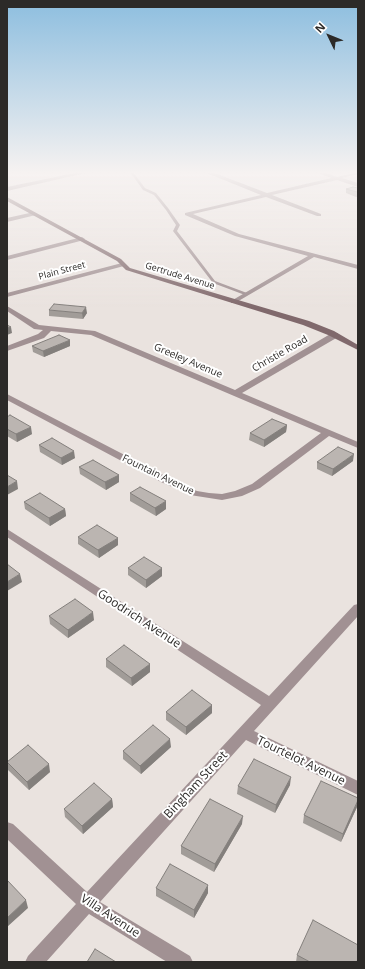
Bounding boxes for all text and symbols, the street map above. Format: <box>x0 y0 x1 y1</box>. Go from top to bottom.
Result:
north arrow <box>309 16 349 56</box>
text: N <box>311 19 328 36</box>
street label: Plain Street <box>37 260 87 282</box>
street label: Gertrude Avenue <box>144 260 216 292</box>
street label: Christie Road <box>250 333 310 375</box>
street label: Greeley Avenue <box>152 341 224 381</box>
street label: Fountain Avenue <box>120 452 196 498</box>
street label: Goodrich Avenue <box>95 587 183 651</box>
street label: Tourtelot Avenue <box>254 733 348 789</box>
street label: Bingham Street <box>161 748 231 822</box>
street label: Villa Avenue <box>78 891 142 941</box>

